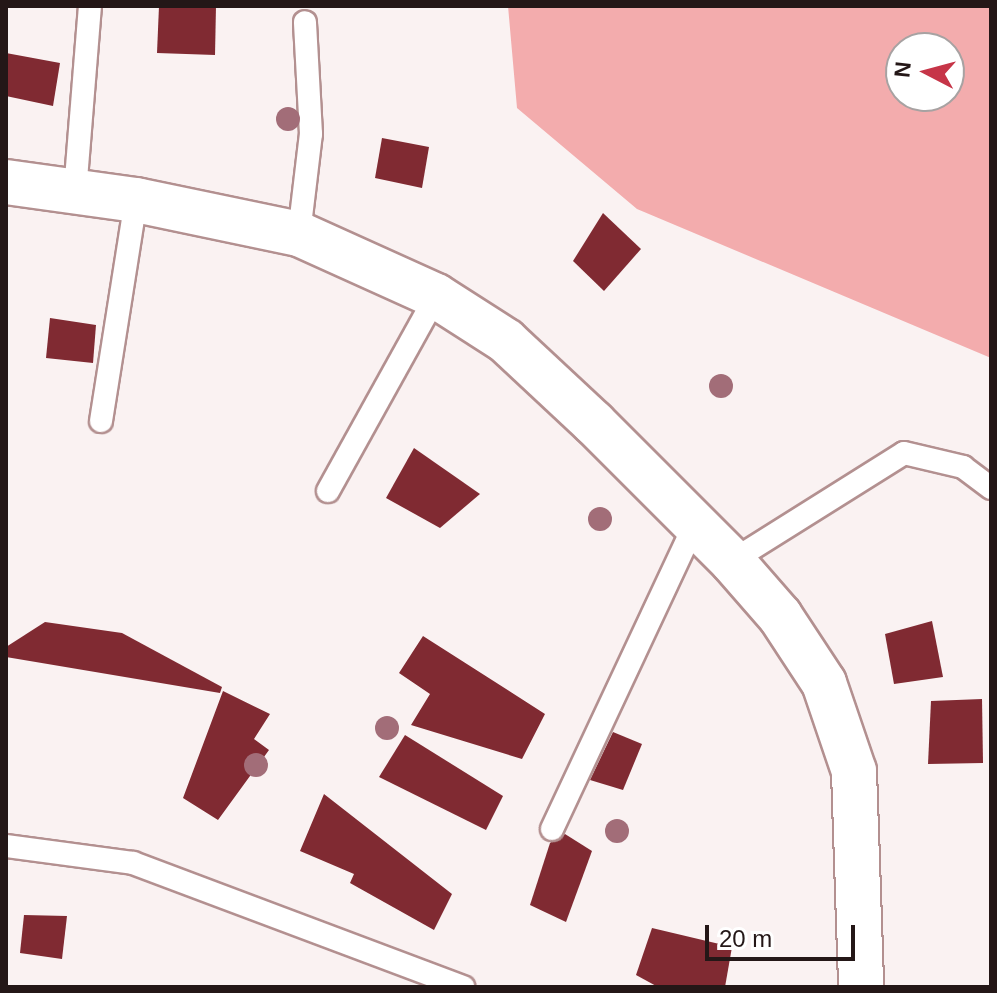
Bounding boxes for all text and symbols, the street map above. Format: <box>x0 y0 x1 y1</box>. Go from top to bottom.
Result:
north arrow <box>885 32 965 112</box>
text: N <box>889 60 916 79</box>
scale bar <box>709 909 859 959</box>
text: 20 m <box>719 925 772 952</box>

